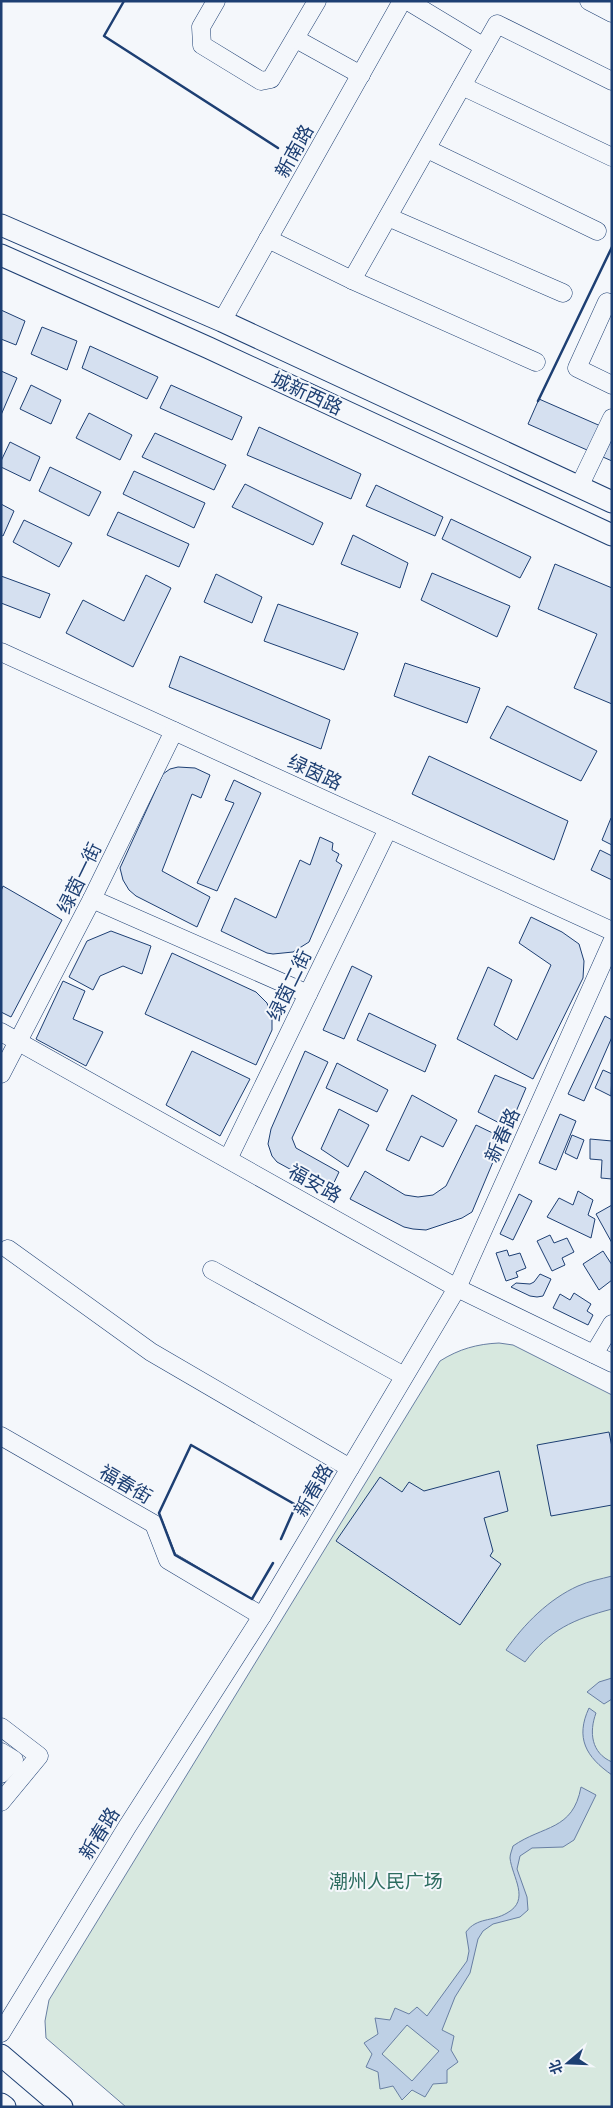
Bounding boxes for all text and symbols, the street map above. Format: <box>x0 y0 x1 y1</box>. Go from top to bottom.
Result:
street label: 新南路 <box>270 120 318 182</box>
street label: 城新西路 <box>267 366 347 420</box>
street label: 绿茵路 <box>284 749 346 795</box>
street label: 绿茵一街 <box>52 839 106 917</box>
street label: 绿茵二街 <box>262 946 316 1024</box>
street label: 新春路 <box>479 1104 525 1166</box>
street label: 福安路 <box>284 1159 346 1207</box>
street label: 福春街 <box>95 1459 157 1509</box>
street label: 新春路 <box>288 1459 338 1521</box>
street label: 新春路 <box>74 1802 124 1864</box>
park label: 潮州人民广场 <box>329 1869 443 1893</box>
north arrow <box>543 2038 593 2088</box>
text: 北 <box>545 2058 566 2077</box>

